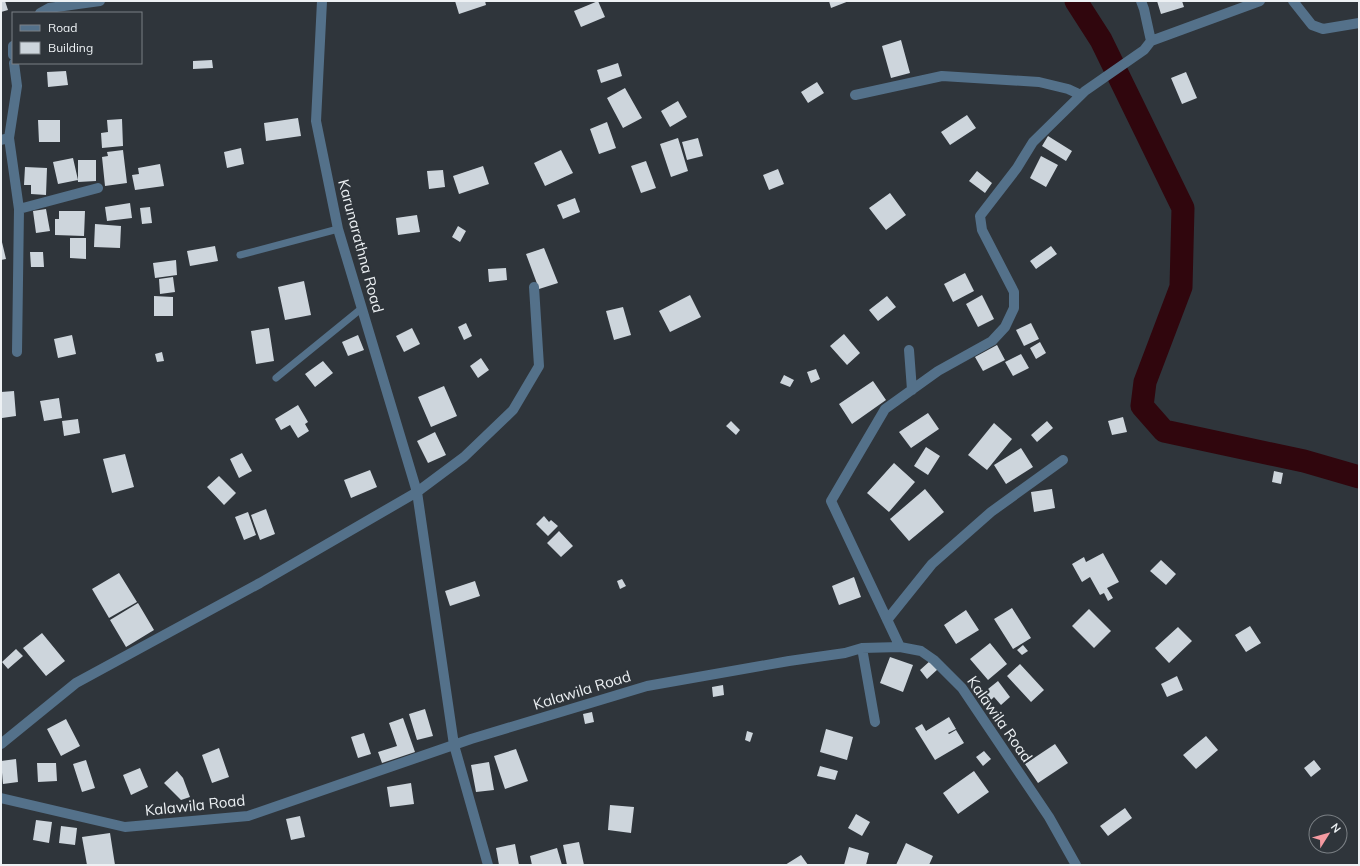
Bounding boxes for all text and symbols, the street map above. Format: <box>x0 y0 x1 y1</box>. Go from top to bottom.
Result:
legend <box>12 12 142 64</box>
text: Road <box>48 20 77 35</box>
text: Building <box>48 40 93 55</box>
street label: Karunarathna Road <box>334 177 388 315</box>
street label: Kalawila Road <box>531 666 633 714</box>
street label: Kalawila Road <box>963 672 1037 766</box>
street label: Kalawila Road <box>144 790 246 820</box>
north arrow <box>1308 814 1348 854</box>
text: N <box>1328 820 1344 836</box>

